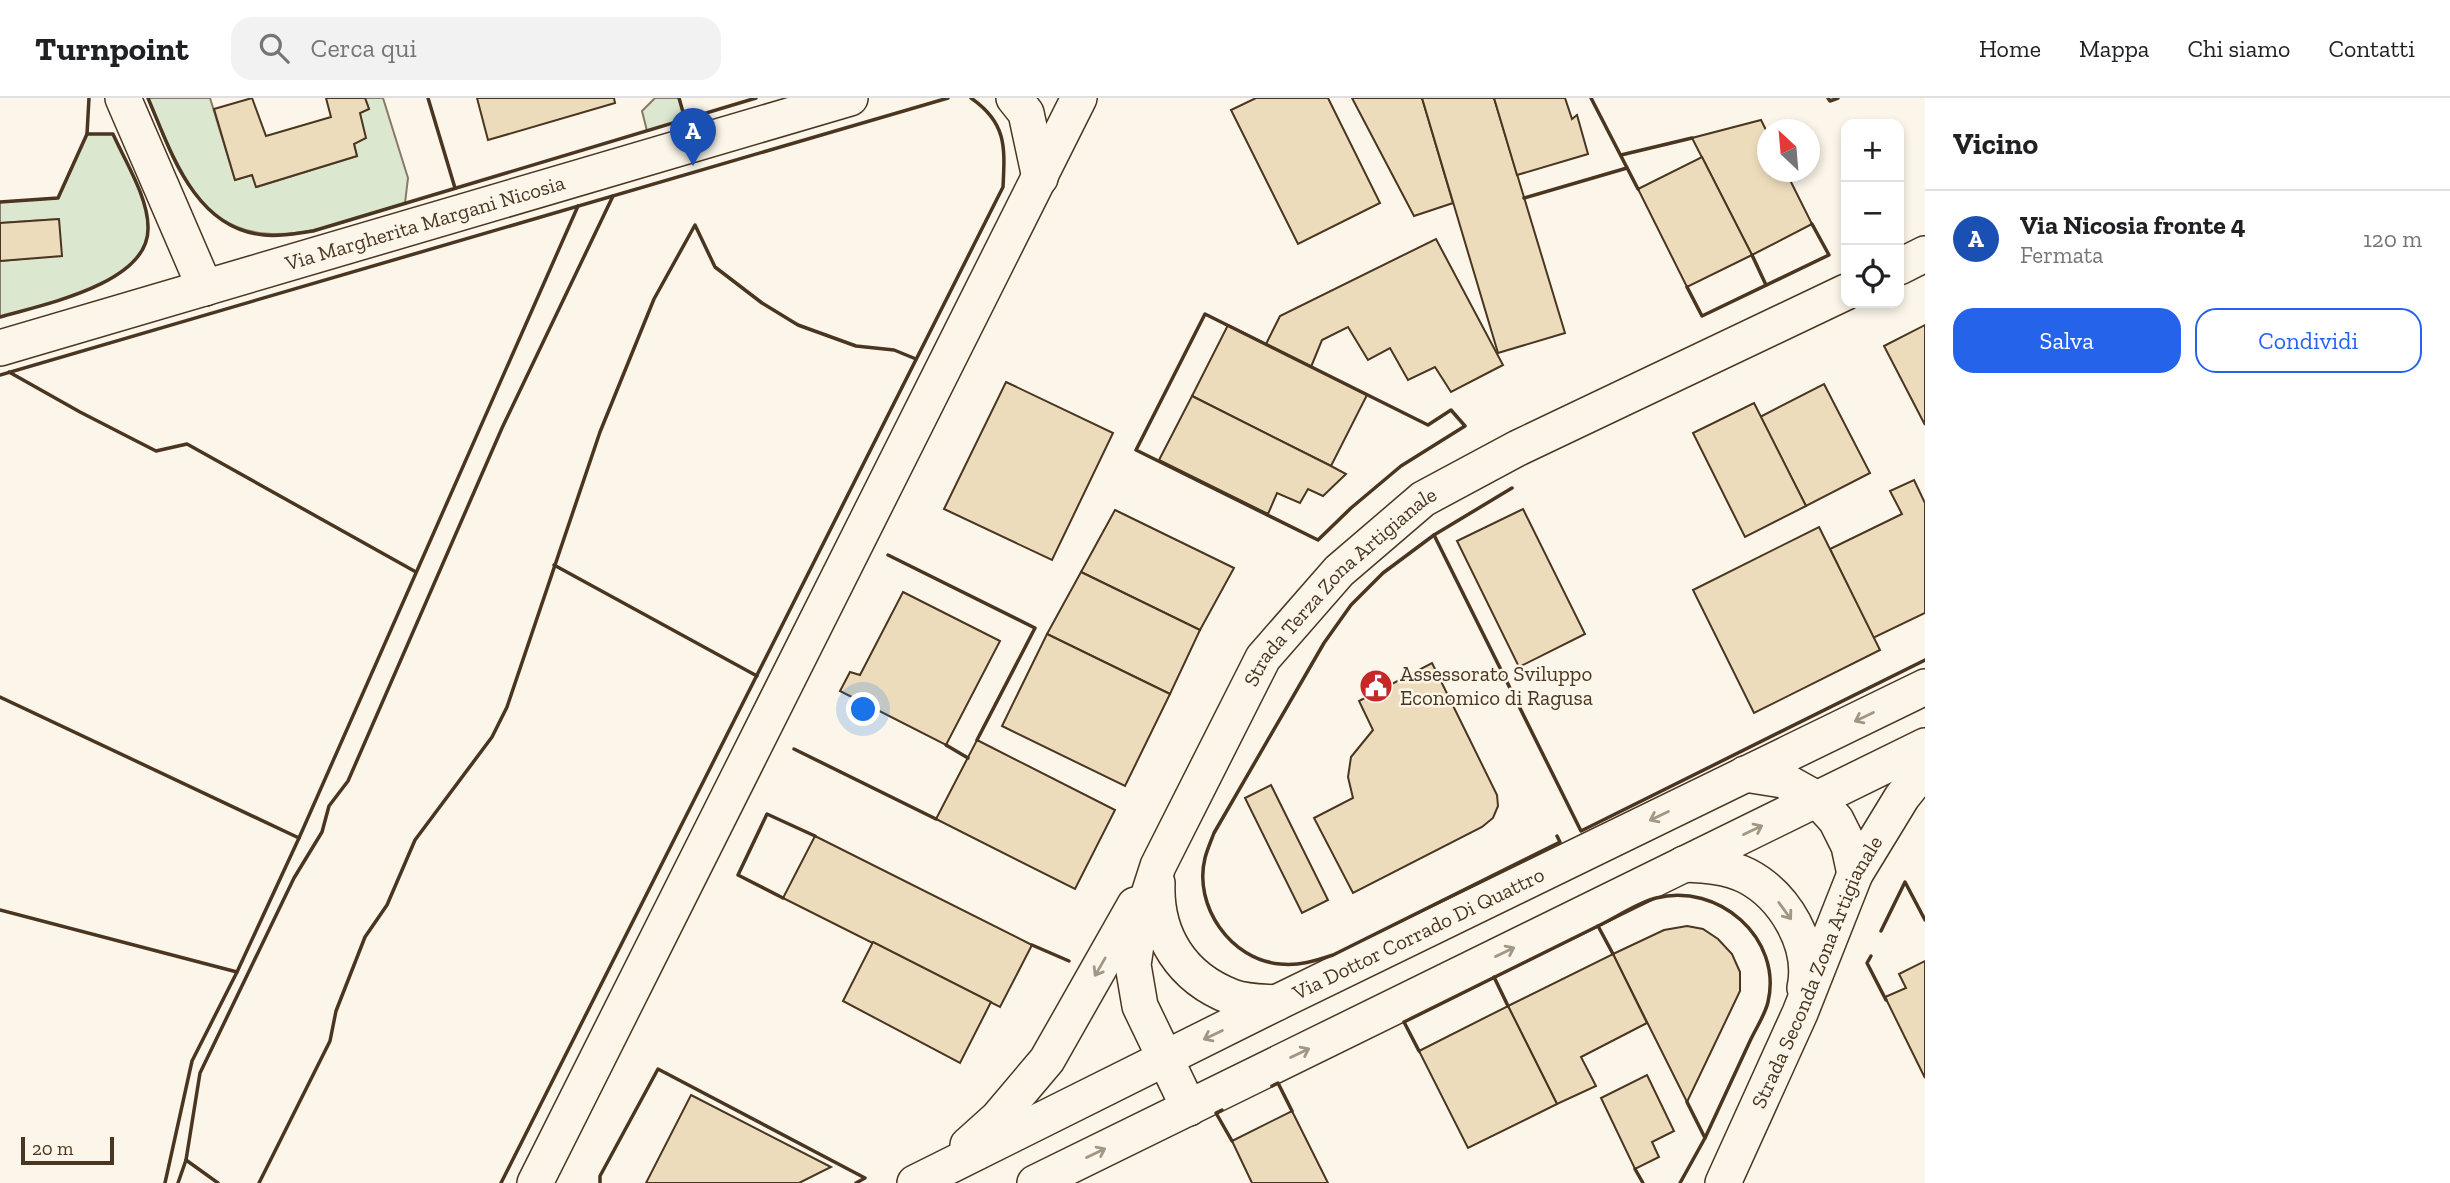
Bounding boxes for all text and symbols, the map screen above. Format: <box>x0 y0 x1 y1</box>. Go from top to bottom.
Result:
search box <box>231 17 721 80</box>
text: Turnpoint <box>35 29 189 68</box>
icon: search <box>255 29 293 67</box>
text: Cerca qui <box>311 32 417 64</box>
text: Home <box>1979 34 2041 63</box>
text: Mappa <box>2079 34 2149 63</box>
text: Chi siamo <box>2187 34 2290 63</box>
text: Contatti <box>2328 34 2415 63</box>
pin: A <box>670 108 716 166</box>
north arrow <box>1757 119 1820 182</box>
map controls <box>1841 119 1904 308</box>
button: + <box>1841 119 1904 182</box>
text: Vicino <box>1953 126 2038 162</box>
street label: Via Margherita Margani Nicosia <box>281 170 568 276</box>
button: − <box>1841 182 1904 245</box>
text: Via Nicosia fronte 4 <box>2020 209 2246 241</box>
text: A <box>1968 225 1984 253</box>
text: 120 m <box>2363 225 2422 253</box>
text: Fermata <box>2020 241 2103 269</box>
button: locate <box>1841 245 1904 308</box>
button: Salva <box>1953 308 2181 373</box>
button: Condividi <box>2195 308 2422 373</box>
street label: Strada Terza Zona Artigianale <box>1238 481 1441 690</box>
place label: Assessorato Sviluppo Economico di Ragusa <box>1400 661 1593 710</box>
public building icon: Assessorato Sviluppo Economico di Ragusa <box>1357 667 1395 705</box>
your location <box>846 692 880 726</box>
one-way arrow <box>1854 710 1875 724</box>
one-way arrow <box>1649 810 1670 824</box>
one-way arrow <box>1742 823 1763 836</box>
street label: Strada Seconda Zona Artigianale <box>1746 831 1887 1112</box>
street label: Via Dottor Corrado Di Quattro <box>1288 861 1548 1005</box>
one-way arrow <box>1778 901 1793 920</box>
one-way arrow <box>1494 945 1515 958</box>
one-way arrow <box>1093 957 1107 977</box>
one-way arrow <box>1203 1028 1224 1042</box>
one-way arrow <box>1290 1045 1310 1059</box>
scale bar <box>21 1134 114 1166</box>
text: 20 m <box>32 1137 73 1160</box>
one-way arrow <box>1085 1146 1106 1159</box>

